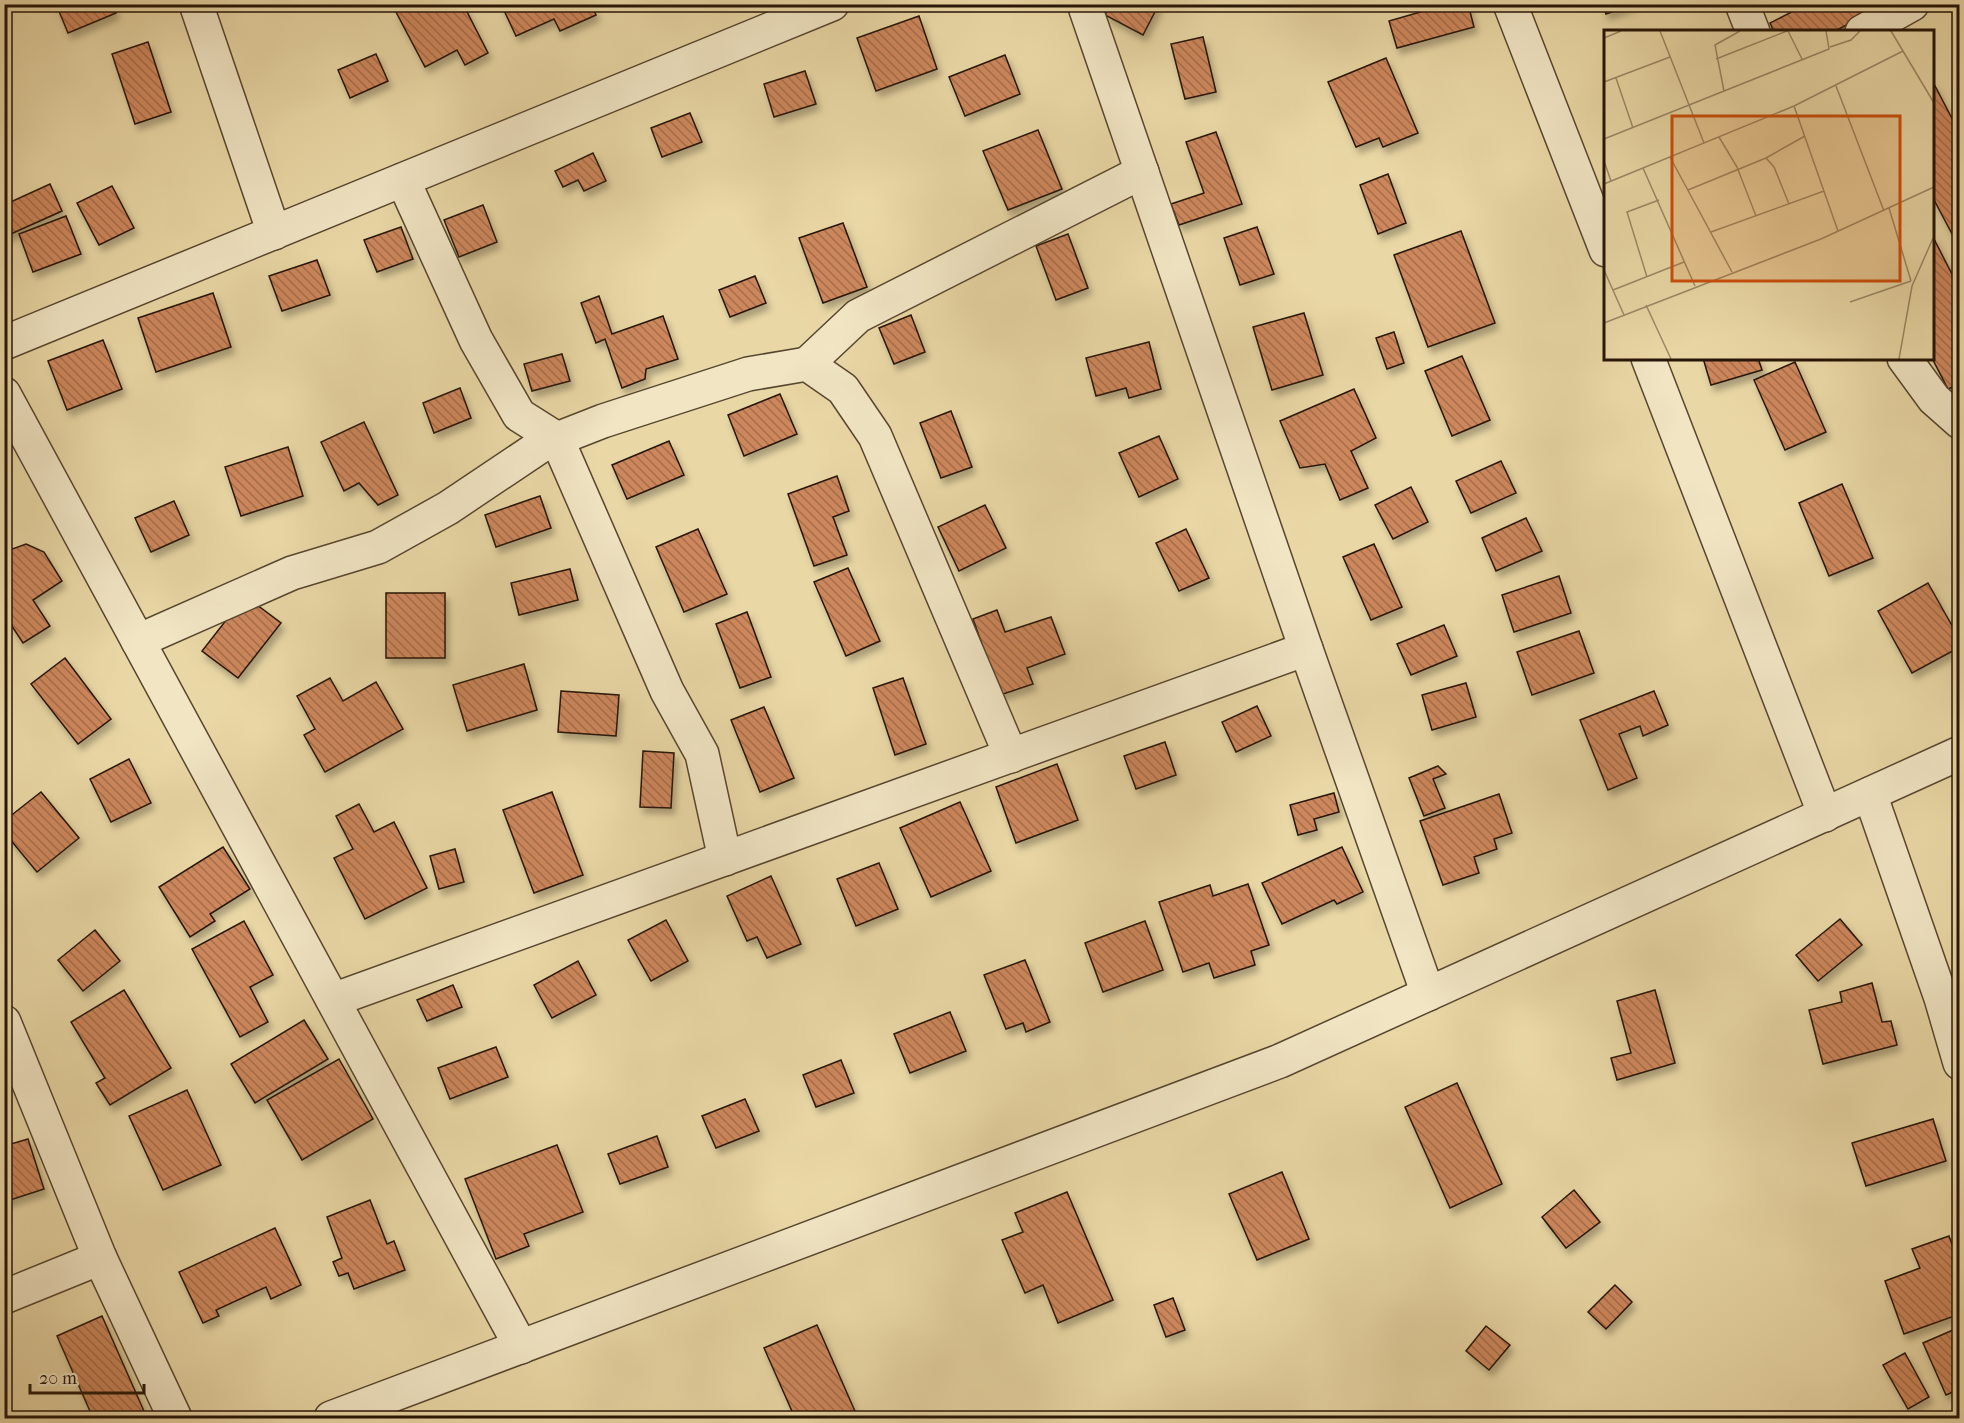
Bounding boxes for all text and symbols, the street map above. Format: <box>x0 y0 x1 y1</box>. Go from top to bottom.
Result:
inset map <box>1604 30 1934 360</box>
scale bar <box>30 1357 144 1395</box>
text: 20 m <box>39 1368 77 1389</box>

